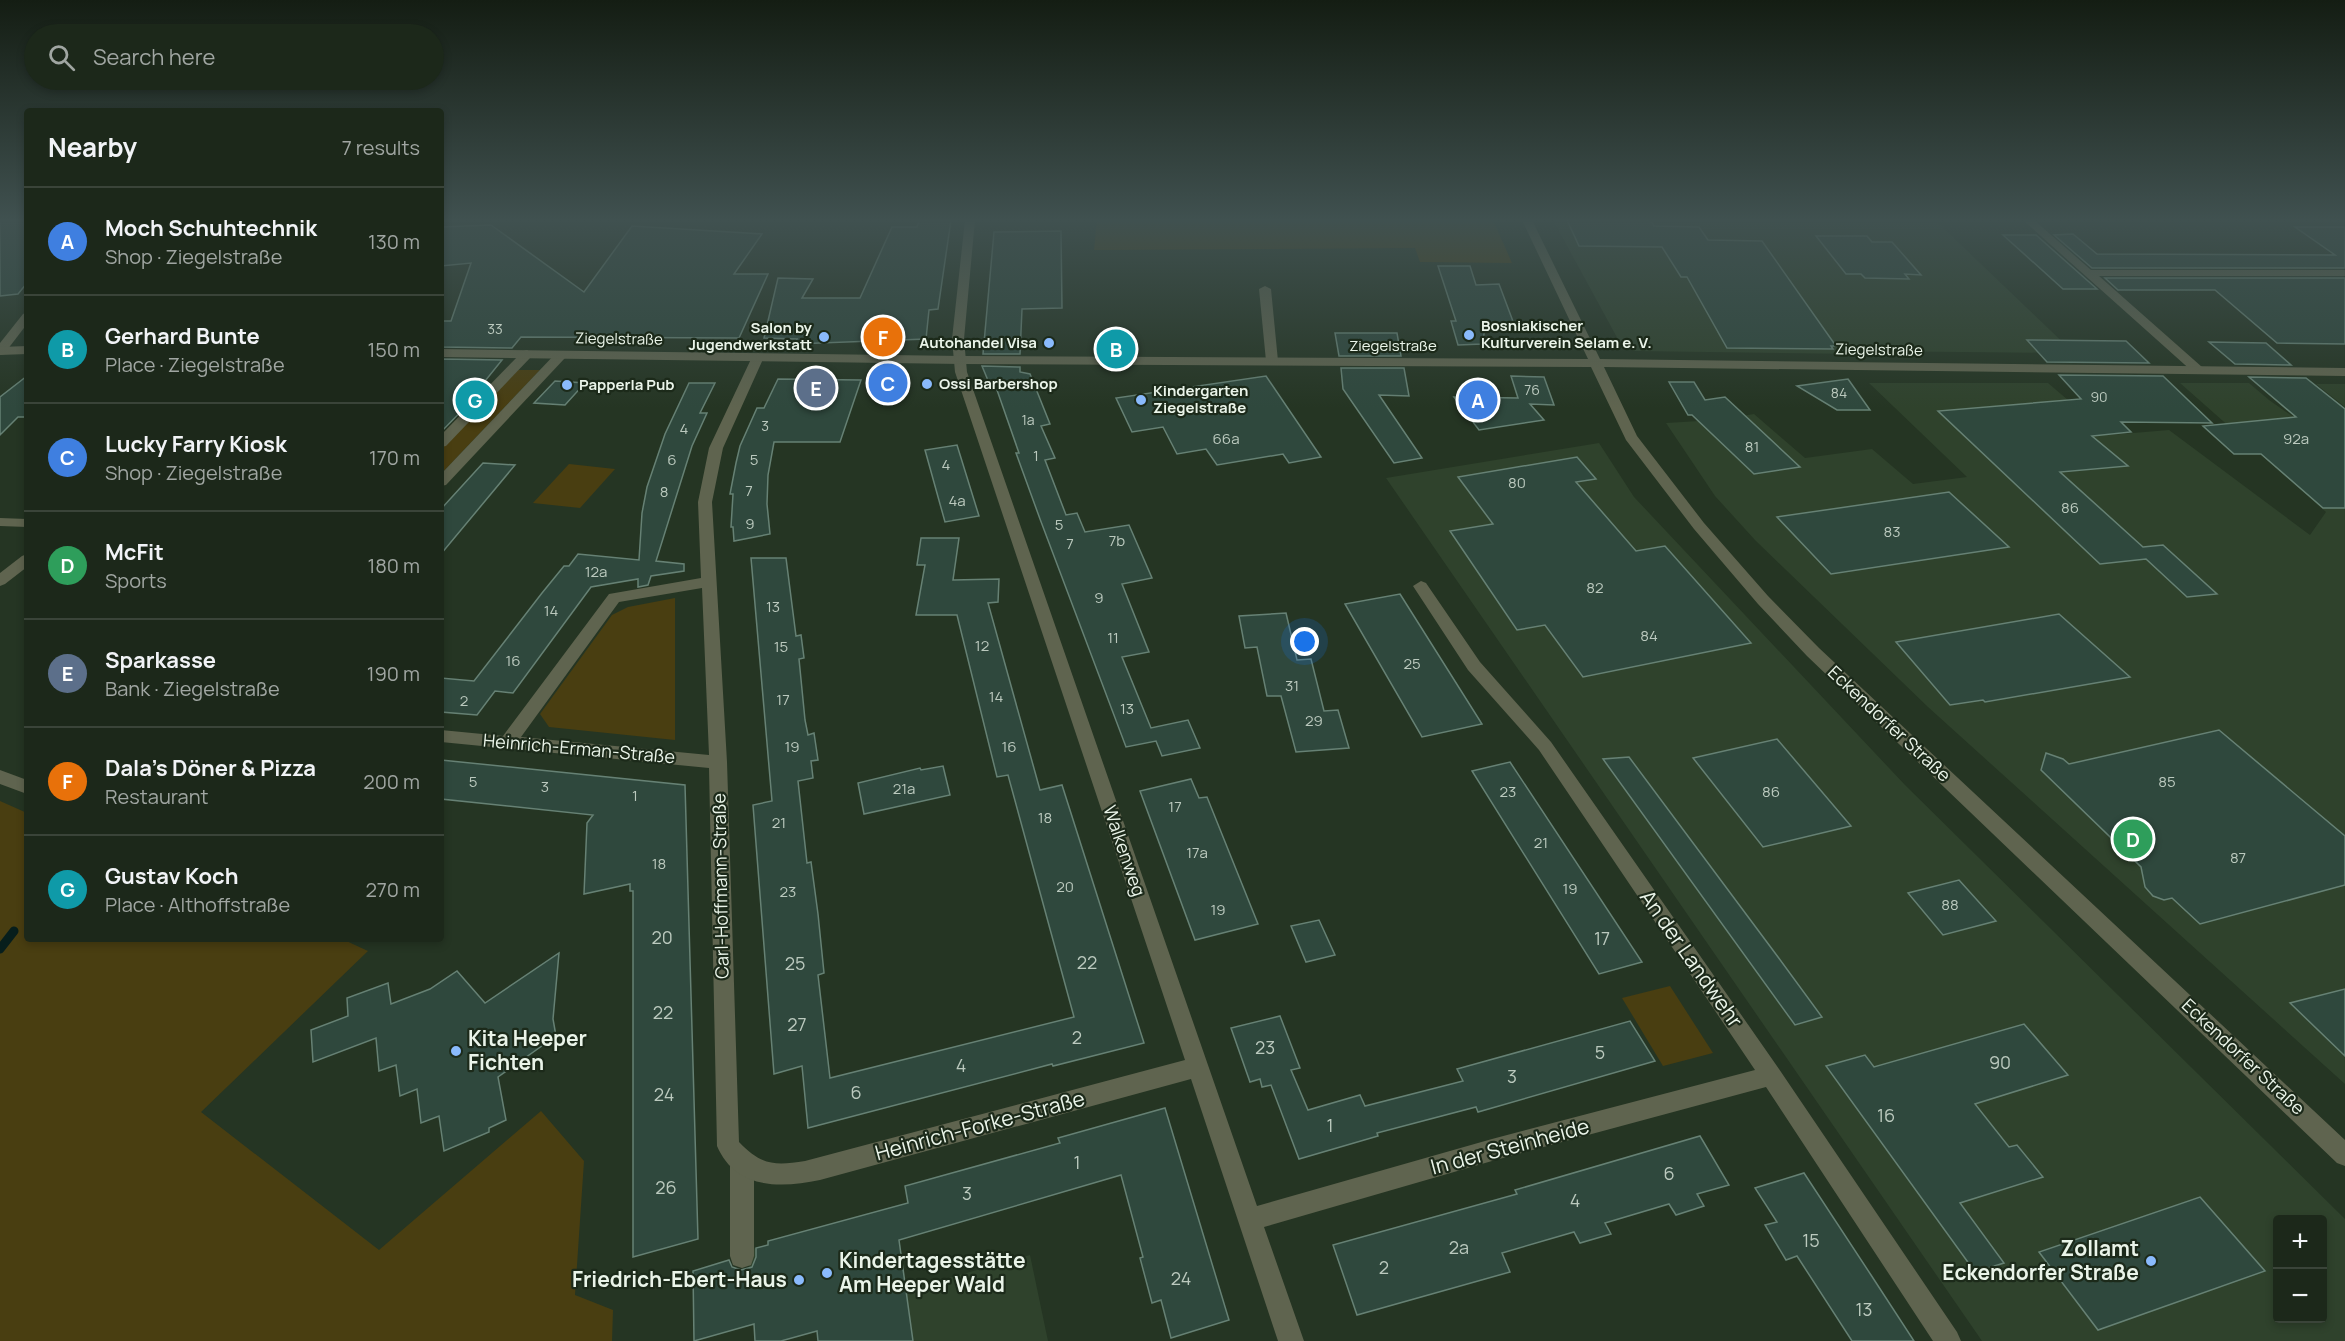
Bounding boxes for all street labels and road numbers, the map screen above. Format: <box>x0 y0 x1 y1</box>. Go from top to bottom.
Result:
street label: Ziegelstraße <box>575 327 663 350</box>
street label: Ziegelstraße <box>1349 335 1437 356</box>
street label: Ziegelstraße <box>1835 338 1923 361</box>
street label: Eckendorfer Straße <box>1823 660 1956 787</box>
street label: Heinrich-Erman-Straße <box>482 728 676 768</box>
street label: Carl-Hoffmann-Straße <box>706 793 734 979</box>
street label: Walkenweg <box>1098 802 1152 899</box>
street label: An der Landwehr <box>1634 884 1750 1033</box>
street label: Eckendorfer Straße <box>2177 993 2310 1120</box>
street label: Heinrich-Forke-Straße <box>872 1084 1088 1167</box>
street label: In der Steinheide <box>1427 1111 1592 1181</box>

